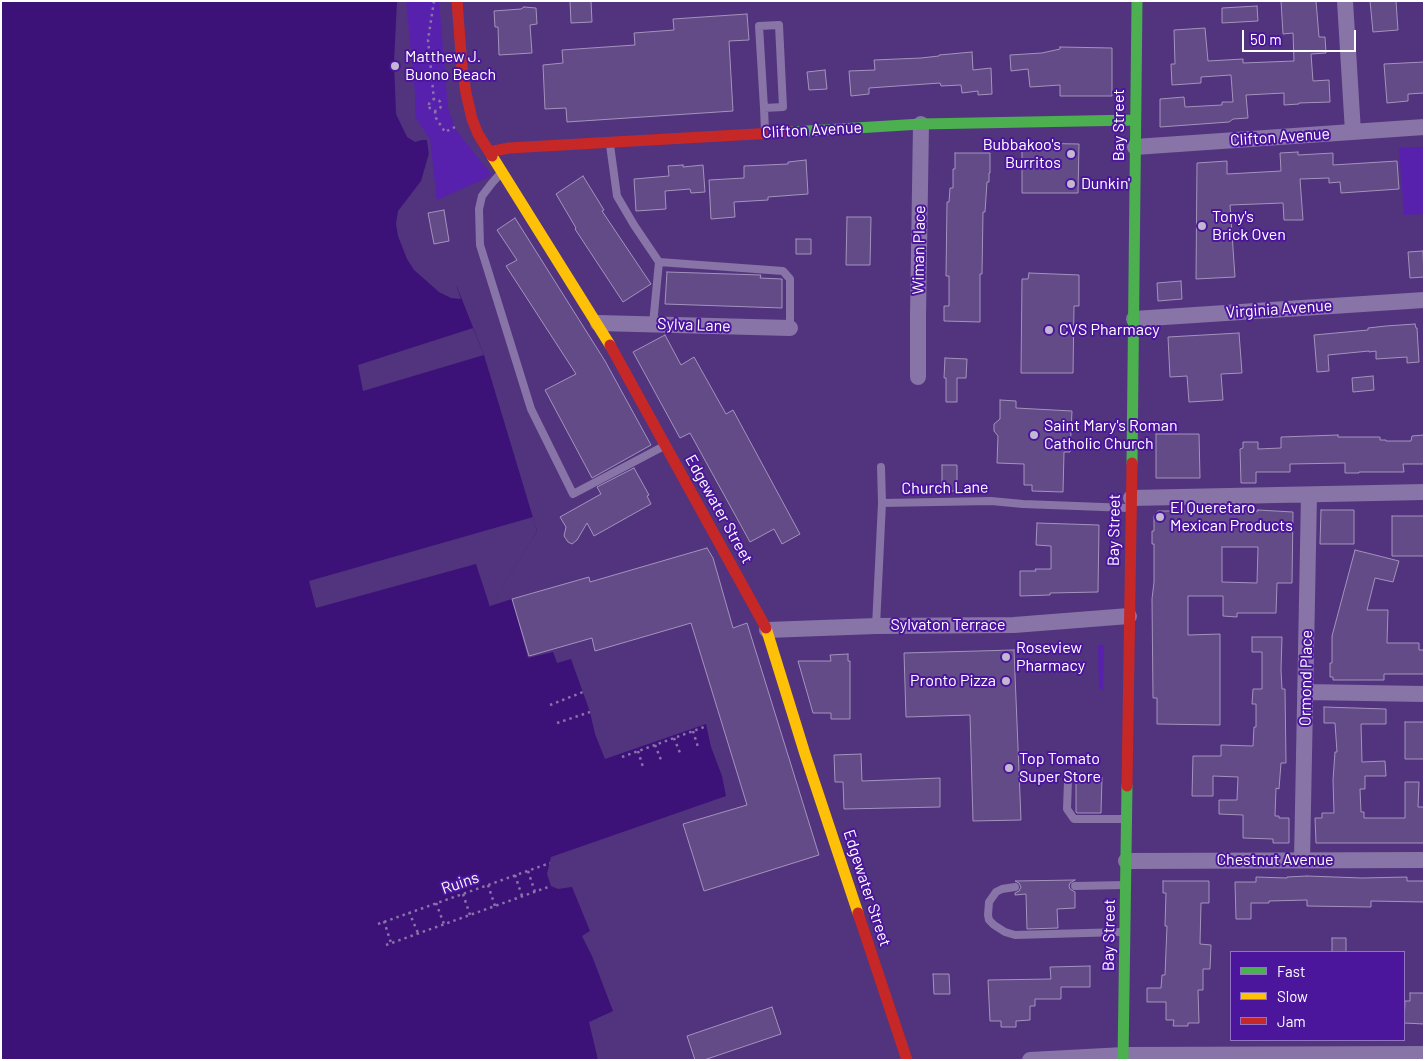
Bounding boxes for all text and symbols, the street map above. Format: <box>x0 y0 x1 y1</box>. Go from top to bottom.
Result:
scale bar <box>1245 20 1359 52</box>
text: 50 m <box>1250 30 1282 48</box>
place label: Matthew J. Buono Beach <box>405 47 496 85</box>
marker: Matthew J. Buono Beach <box>389 60 401 72</box>
street label: Bay Street <box>1109 89 1129 161</box>
street label: Clifton Avenue <box>761 118 863 142</box>
street label: Clifton Avenue <box>1229 124 1331 150</box>
place label: Bubbakoo's Burritos <box>983 135 1061 173</box>
marker: Bubbakoo's Burritos <box>1065 148 1077 160</box>
place label: Dunkin' <box>1081 174 1130 194</box>
marker: Dunkin' <box>1065 178 1077 190</box>
street label: Wiman Place <box>909 205 929 295</box>
place label: Tony's Brick Oven <box>1212 207 1286 245</box>
marker: Tony's Brick Oven <box>1196 220 1208 232</box>
street label: Virginia Avenue <box>1225 296 1333 322</box>
street label: Sylva Lane <box>657 314 731 336</box>
place label: CVS Pharmacy <box>1059 320 1160 340</box>
marker: CVS Pharmacy <box>1043 324 1055 336</box>
place label: Saint Mary's Roman Catholic Church <box>1044 416 1178 454</box>
marker: Saint Mary's Roman Catholic Church <box>1028 429 1040 441</box>
street label: Edgewater Street <box>681 451 757 567</box>
street label: Church Lane <box>901 478 989 498</box>
street label: Bay Street <box>1104 494 1124 566</box>
place label: El Queretaro Mexican Products <box>1170 498 1293 536</box>
marker: El Queretaro Mexican Products <box>1154 511 1166 523</box>
street label: Sylvaton Terrace <box>890 615 1006 635</box>
street label: Ormond Place <box>1296 630 1316 726</box>
place label: Roseview Pharmacy <box>1016 638 1085 676</box>
marker: Roseview Pharmacy <box>1000 651 1012 663</box>
place label: Pronto Pizza <box>910 671 996 691</box>
marker: Pronto Pizza <box>1000 675 1012 687</box>
place label: Top Tomato Super Store <box>1019 749 1101 787</box>
marker: Top Tomato Super Store <box>1003 762 1015 774</box>
street label: Edgewater Street <box>839 827 895 949</box>
street label: Chestnut Avenue <box>1216 850 1334 870</box>
street label: Ruins <box>439 868 481 898</box>
street label: Bay Street <box>1099 899 1119 971</box>
legend <box>1230 951 1405 1041</box>
text: Fast <box>1277 962 1305 980</box>
text: Slow <box>1277 987 1308 1005</box>
text: Jam <box>1277 1012 1306 1030</box>

